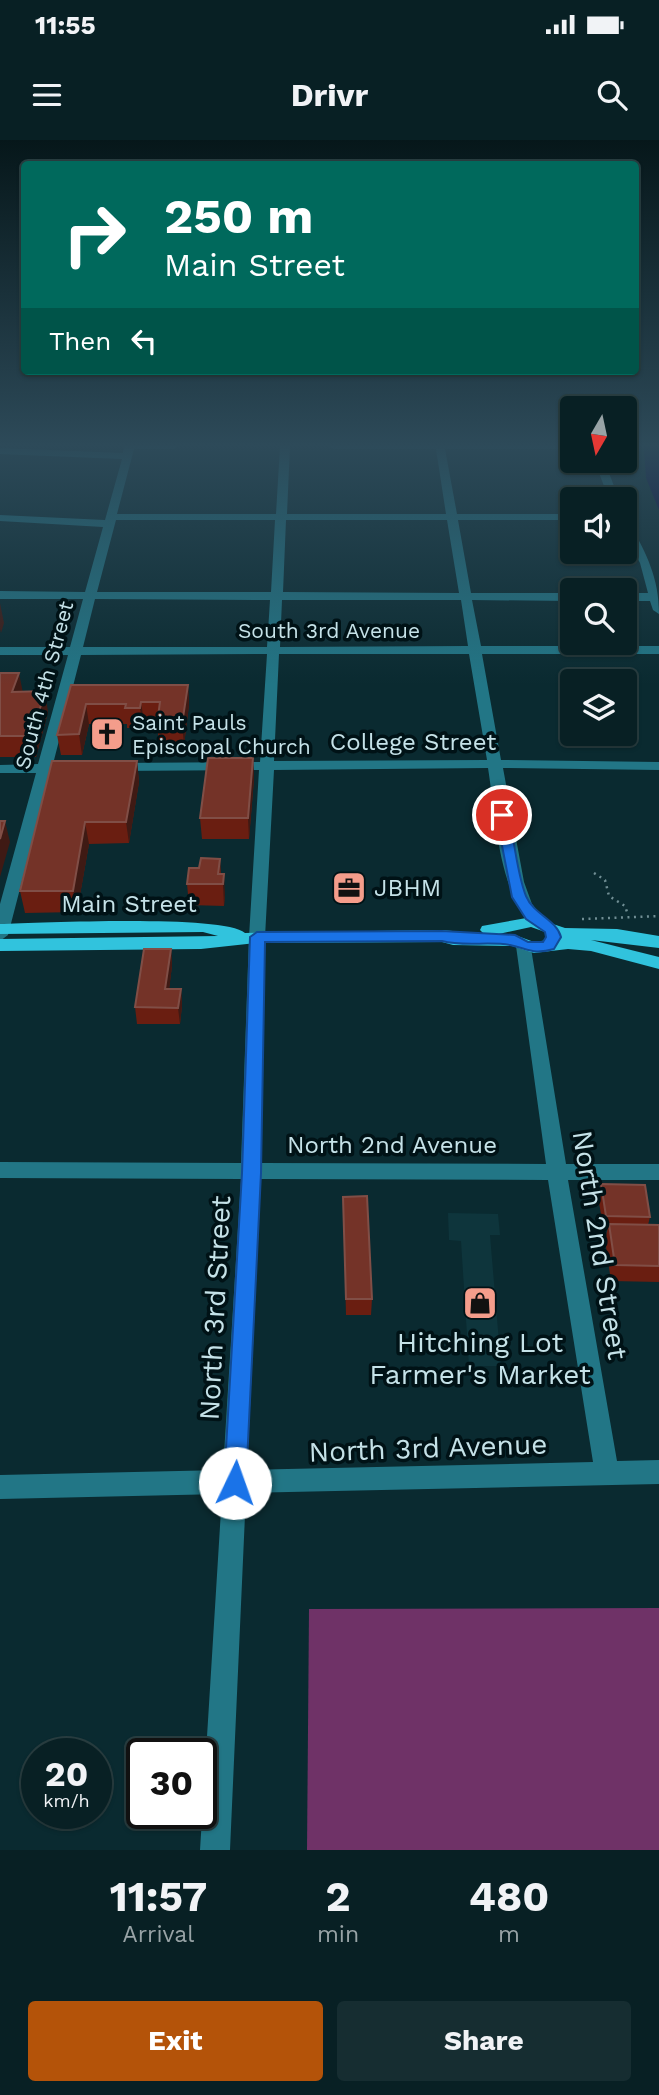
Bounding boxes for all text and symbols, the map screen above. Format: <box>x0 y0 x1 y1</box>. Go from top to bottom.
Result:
text: 11:55 <box>35 10 96 40</box>
icon: menu <box>28 76 66 114</box>
text: Drivr <box>291 76 368 114</box>
icon: search <box>593 76 631 114</box>
text: 250 m <box>164 187 313 245</box>
icon: right <box>49 189 140 280</box>
text: Main Street <box>164 246 345 284</box>
icon: left <box>125 322 163 360</box>
text: Then <box>49 326 111 356</box>
north arrow <box>560 396 637 472</box>
map controls <box>560 396 637 746</box>
button: sound <box>560 487 637 564</box>
button: search <box>560 578 637 655</box>
street label: South 4th Street <box>10 598 79 772</box>
street label: South 3rd Avenue <box>238 618 420 643</box>
button: layers <box>560 669 637 746</box>
place label: Saint Pauls Episcopal Church <box>132 710 311 759</box>
church icon: Saint Pauls Episcopal Church <box>88 715 126 753</box>
street label: College Street <box>330 728 496 756</box>
pin <box>472 785 532 845</box>
icon: arrive <box>483 796 521 834</box>
office icon: JBHM <box>330 869 368 907</box>
place label: JBHM <box>374 874 441 902</box>
street label: Main Street <box>61 890 197 918</box>
street label: North 2nd Street <box>566 1128 634 1362</box>
street label: North 2nd Avenue <box>287 1131 497 1159</box>
street label: North 3rd Street <box>193 1195 237 1421</box>
shop icon: Hitching Lot Farmer's Market <box>461 1284 499 1322</box>
place label: Hitching Lot Farmer's Market <box>369 1326 591 1391</box>
street label: North 3rd Avenue <box>308 1427 548 1469</box>
position arrow <box>198 1446 272 1520</box>
speed limit sign: 30 <box>126 1738 217 1829</box>
text: 20 <box>45 1753 88 1795</box>
text: km/h <box>43 1790 90 1811</box>
text: 11:57 <box>110 1872 207 1921</box>
text: 2 <box>326 1872 351 1921</box>
text: 480 <box>469 1872 549 1921</box>
text: Arrival <box>123 1921 194 1948</box>
text: min <box>317 1921 359 1948</box>
text: m <box>498 1921 520 1948</box>
button: Exit <box>28 2001 323 2081</box>
button: Share <box>337 2001 631 2081</box>

